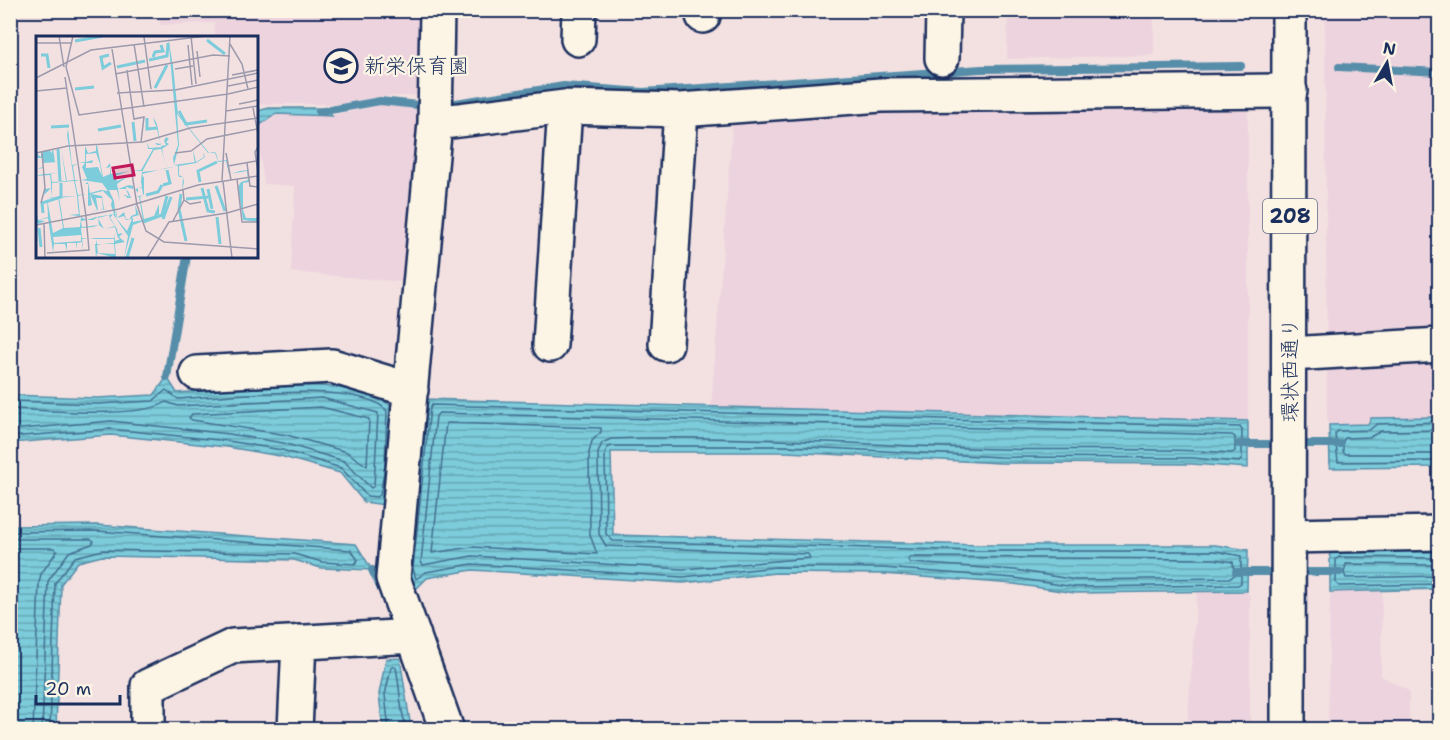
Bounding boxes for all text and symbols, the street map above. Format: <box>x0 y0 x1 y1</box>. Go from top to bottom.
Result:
north arrow <box>1357 33 1417 93</box>
inset map <box>36 36 258 258</box>
text: N <box>1381 37 1398 60</box>
school or university icon: 新栄保育園 <box>323 48 359 84</box>
place label: 新栄保育園 <box>364 52 469 80</box>
road number: 208 <box>1263 199 1317 233</box>
street label: 環状西通り <box>1276 318 1304 423</box>
scale bar <box>36 668 120 706</box>
text: 20 m <box>45 677 91 701</box>

